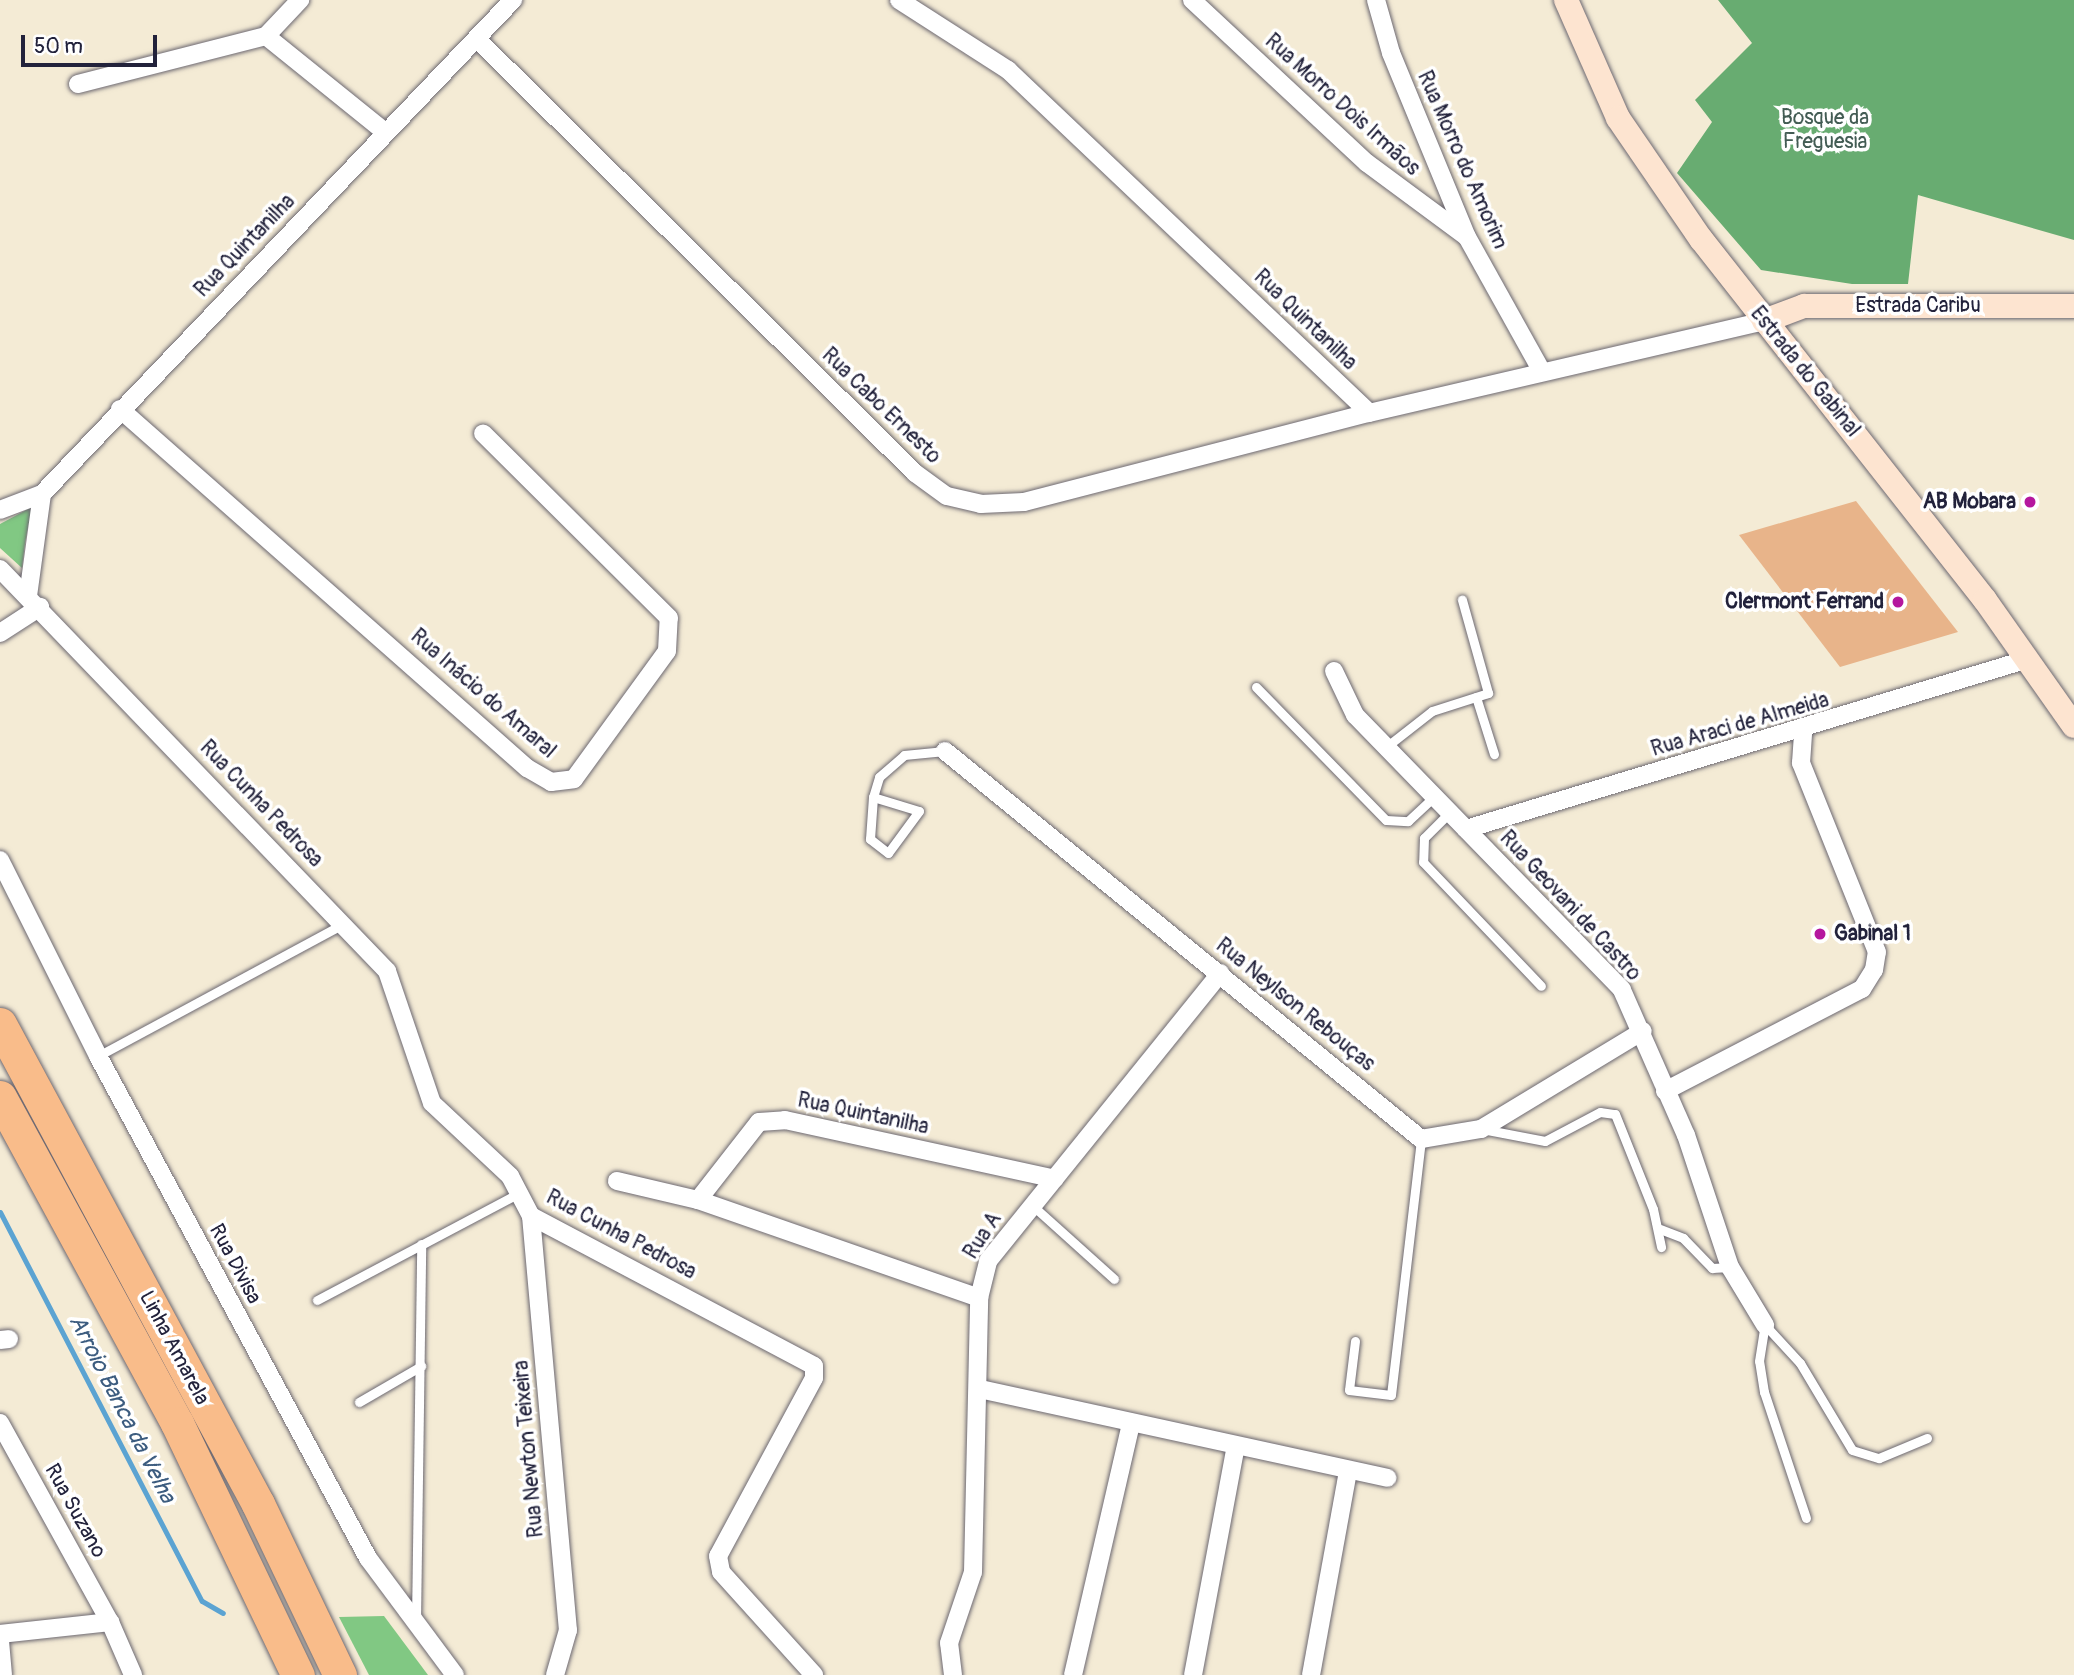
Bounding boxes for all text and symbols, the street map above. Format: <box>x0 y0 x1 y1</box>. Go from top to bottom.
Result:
scale bar <box>24 21 161 65</box>
street label: Rua Morro Dois Irmãos <box>1259 29 1425 181</box>
text: 50 m <box>34 33 83 60</box>
street label: Rua Morro do Amorim <box>1411 67 1513 253</box>
park label: Bosque da Freguesia <box>1781 105 1869 155</box>
street label: Rua Quintanilha <box>190 189 300 303</box>
street label: Rua Quintanilha <box>1248 265 1362 375</box>
street label: Estrada Caribu <box>1855 293 1981 319</box>
street label: Estrada do Gabinal <box>1745 302 1865 442</box>
street label: Rua Cabo Ernesto <box>816 343 946 469</box>
place label: AB Mobara <box>1923 489 2016 515</box>
marker: AB Mobara <box>2022 494 2038 510</box>
place label: Clermont Ferrand <box>1725 589 1884 615</box>
marker: Clermont Ferrand <box>1890 594 1906 610</box>
street label: Rua Inácio do Amaral <box>405 624 561 764</box>
street label: Rua Araci de Almeida <box>1648 688 1832 762</box>
street label: Rua Cunha Pedrosa <box>194 735 328 873</box>
street label: Rua Geovani de Castro <box>1494 826 1646 986</box>
place label: Gabinal 1 <box>1834 921 1911 947</box>
marker: Gabinal 1 <box>1812 926 1828 942</box>
street label: Rua Neylson Rebouças <box>1210 933 1380 1077</box>
street label: Rua Quintanilha <box>795 1088 931 1140</box>
street label: Rua Cunha Pedrosa <box>542 1185 700 1285</box>
street label: Rua A <box>959 1208 1007 1264</box>
street label: Rua Divisa <box>203 1220 267 1308</box>
street label: Linha Amarela <box>133 1287 215 1409</box>
water label: Arroio Banca da Velha <box>63 1310 181 1508</box>
street label: Rua Newton Teixeira <box>509 1359 549 1539</box>
street label: Rua Suzano <box>39 1460 111 1562</box>

